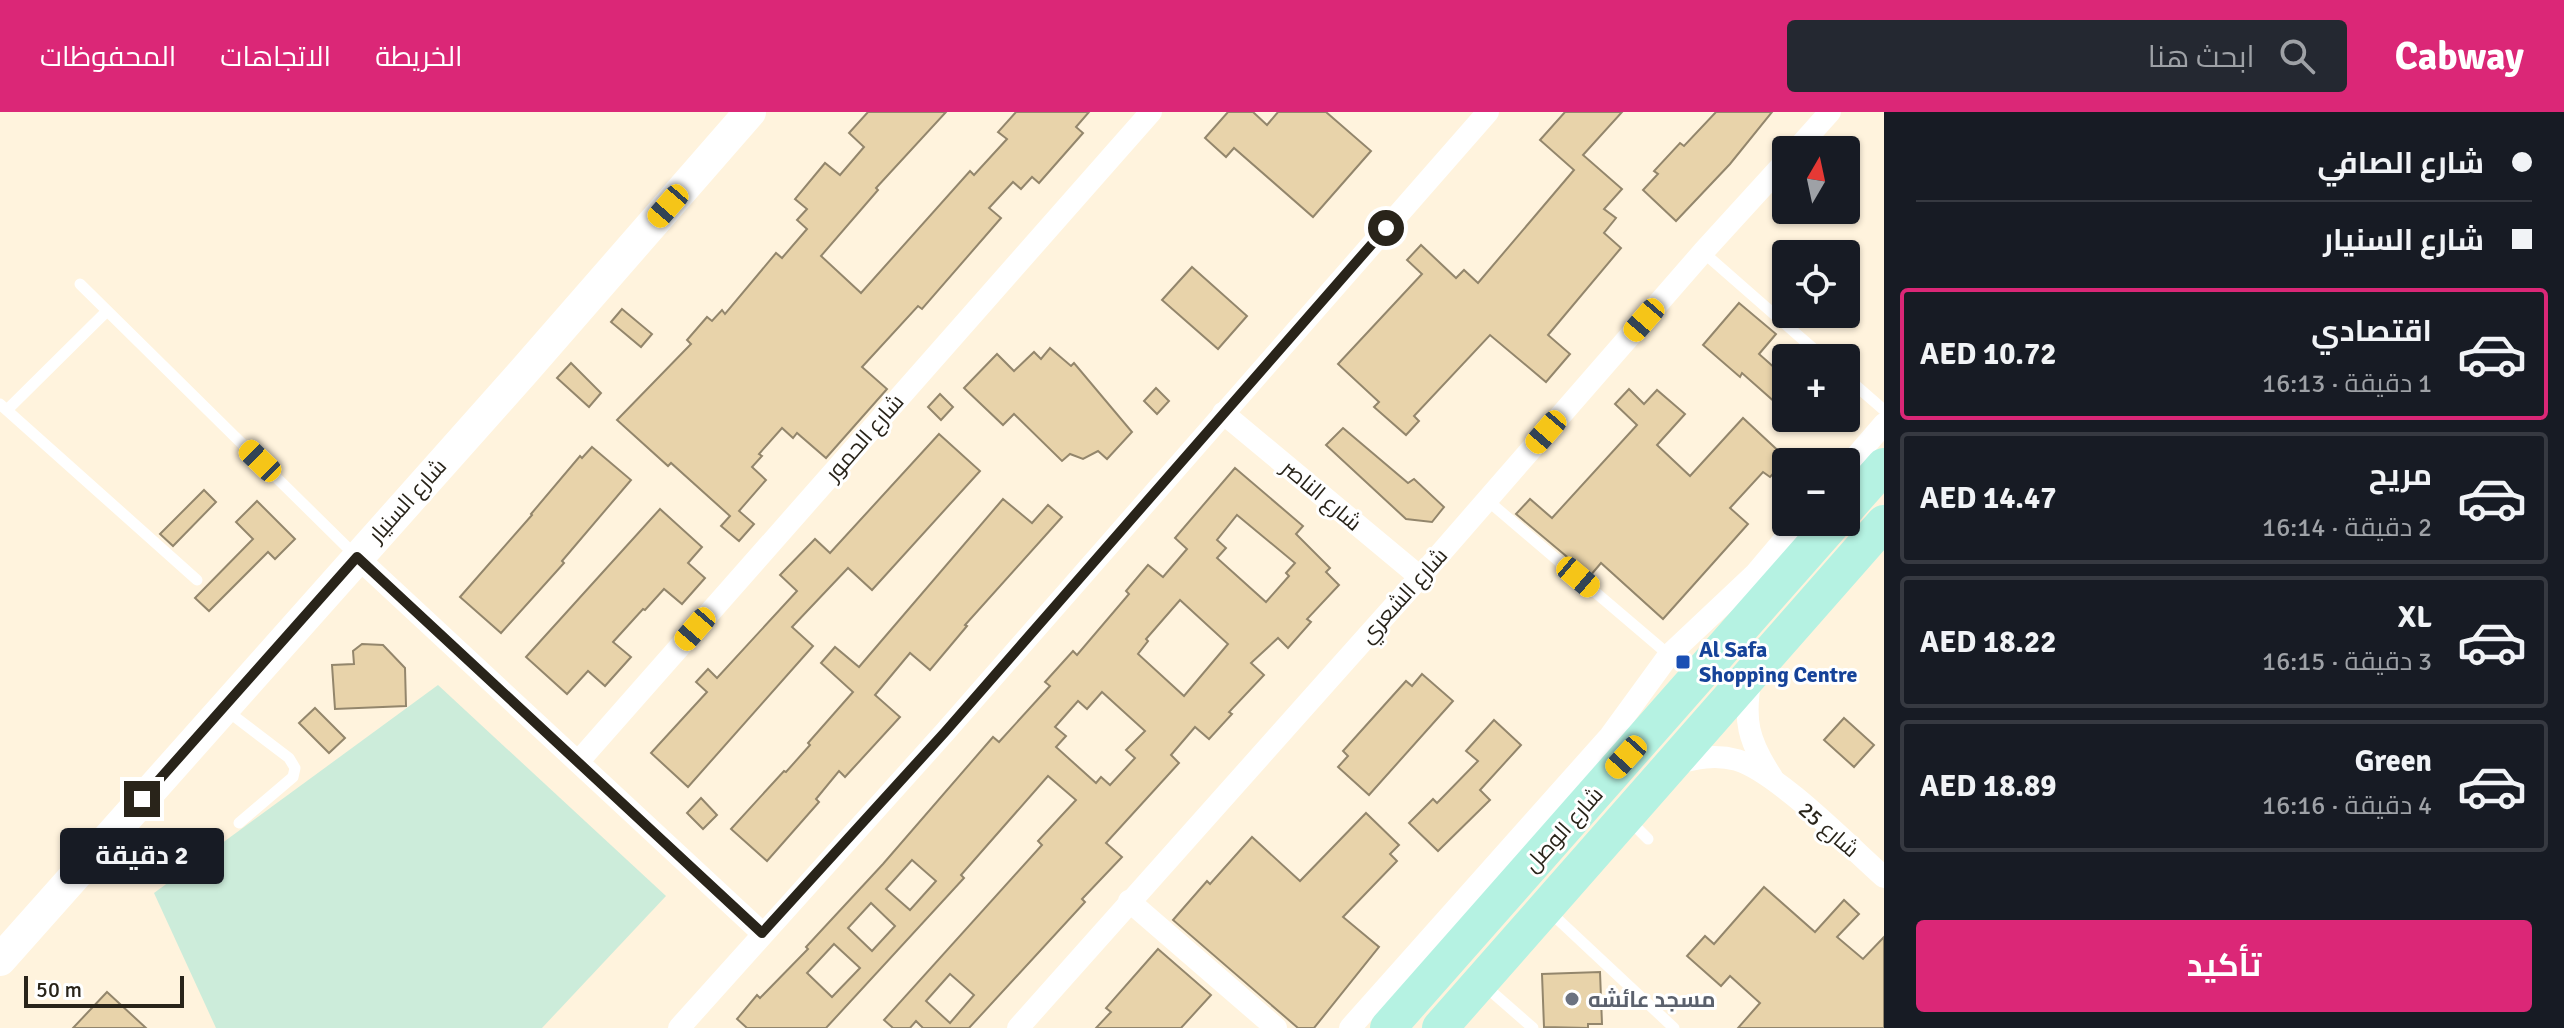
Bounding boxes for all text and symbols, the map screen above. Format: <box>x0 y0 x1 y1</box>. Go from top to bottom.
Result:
search box <box>1787 20 2347 92</box>
text: Cabway <box>2395 33 2524 80</box>
icon: search <box>2275 34 2319 78</box>
text: ابحث هنا <box>2148 39 2255 76</box>
text: المحفوظات <box>40 40 176 74</box>
text: الاتجاهات <box>220 40 331 74</box>
text: الخريطة <box>375 40 463 74</box>
north arrow <box>1772 136 1860 224</box>
map controls <box>1772 136 1860 536</box>
text: شارع الصافي <box>2317 145 2484 182</box>
car <box>643 180 693 232</box>
route start <box>1368 210 1404 246</box>
text: شارع السنيار <box>2323 222 2484 259</box>
button: locate <box>1772 240 1860 328</box>
car <box>1619 294 1669 346</box>
text: اقتصادي <box>2311 313 2432 350</box>
icon: car <box>2456 318 2528 390</box>
text: AED 10.72 <box>1920 336 2056 373</box>
button: + <box>1772 344 1860 432</box>
text: 1 دقيقة · 16:13 <box>2262 368 2432 400</box>
street label: شارع الحمور <box>818 388 910 488</box>
car <box>1521 406 1571 458</box>
car <box>234 436 286 486</box>
button: − <box>1772 448 1860 536</box>
street label: شارع السنيار <box>361 453 453 550</box>
street label: شارع الناصر <box>1274 453 1367 537</box>
text: مريح <box>2369 457 2432 494</box>
icon: car <box>2456 462 2528 534</box>
text: AED 14.47 <box>1920 480 2056 517</box>
text: 2 دقيقة · 16:14 <box>2262 512 2432 544</box>
street label: شارع الشعري <box>1354 542 1455 650</box>
car <box>1552 552 1604 602</box>
text: XL <box>2398 599 2432 636</box>
car <box>670 603 720 655</box>
icon: car <box>2456 606 2528 678</box>
text: AED 18.22 <box>1920 624 2056 661</box>
place label: Al Safa Shopping Centre <box>1699 636 1857 688</box>
text: 3 دقيقة · 16:15 <box>2262 646 2432 678</box>
marker: Al Safa Shopping Centre <box>1674 653 1692 671</box>
car <box>1601 731 1651 783</box>
text: Green <box>2355 743 2432 780</box>
icon: car <box>2456 750 2528 822</box>
text: AED 18.89 <box>1920 768 2056 805</box>
route end <box>124 781 160 817</box>
street label: شارع الوصل <box>1518 781 1609 878</box>
text: 4 دقيقة · 16:16 <box>2262 790 2432 822</box>
street label: شارع 25 <box>1792 796 1864 864</box>
callout: 2 دقيقة <box>60 827 224 883</box>
text: 2 دقيقة <box>95 840 189 872</box>
button: تأكيد <box>1916 920 2532 1012</box>
scale bar <box>24 972 184 1008</box>
text: 50 m <box>36 976 82 1003</box>
place label: مسجد عائشه <box>1588 986 1715 1013</box>
marker: مسجد عائشه <box>1563 990 1581 1008</box>

